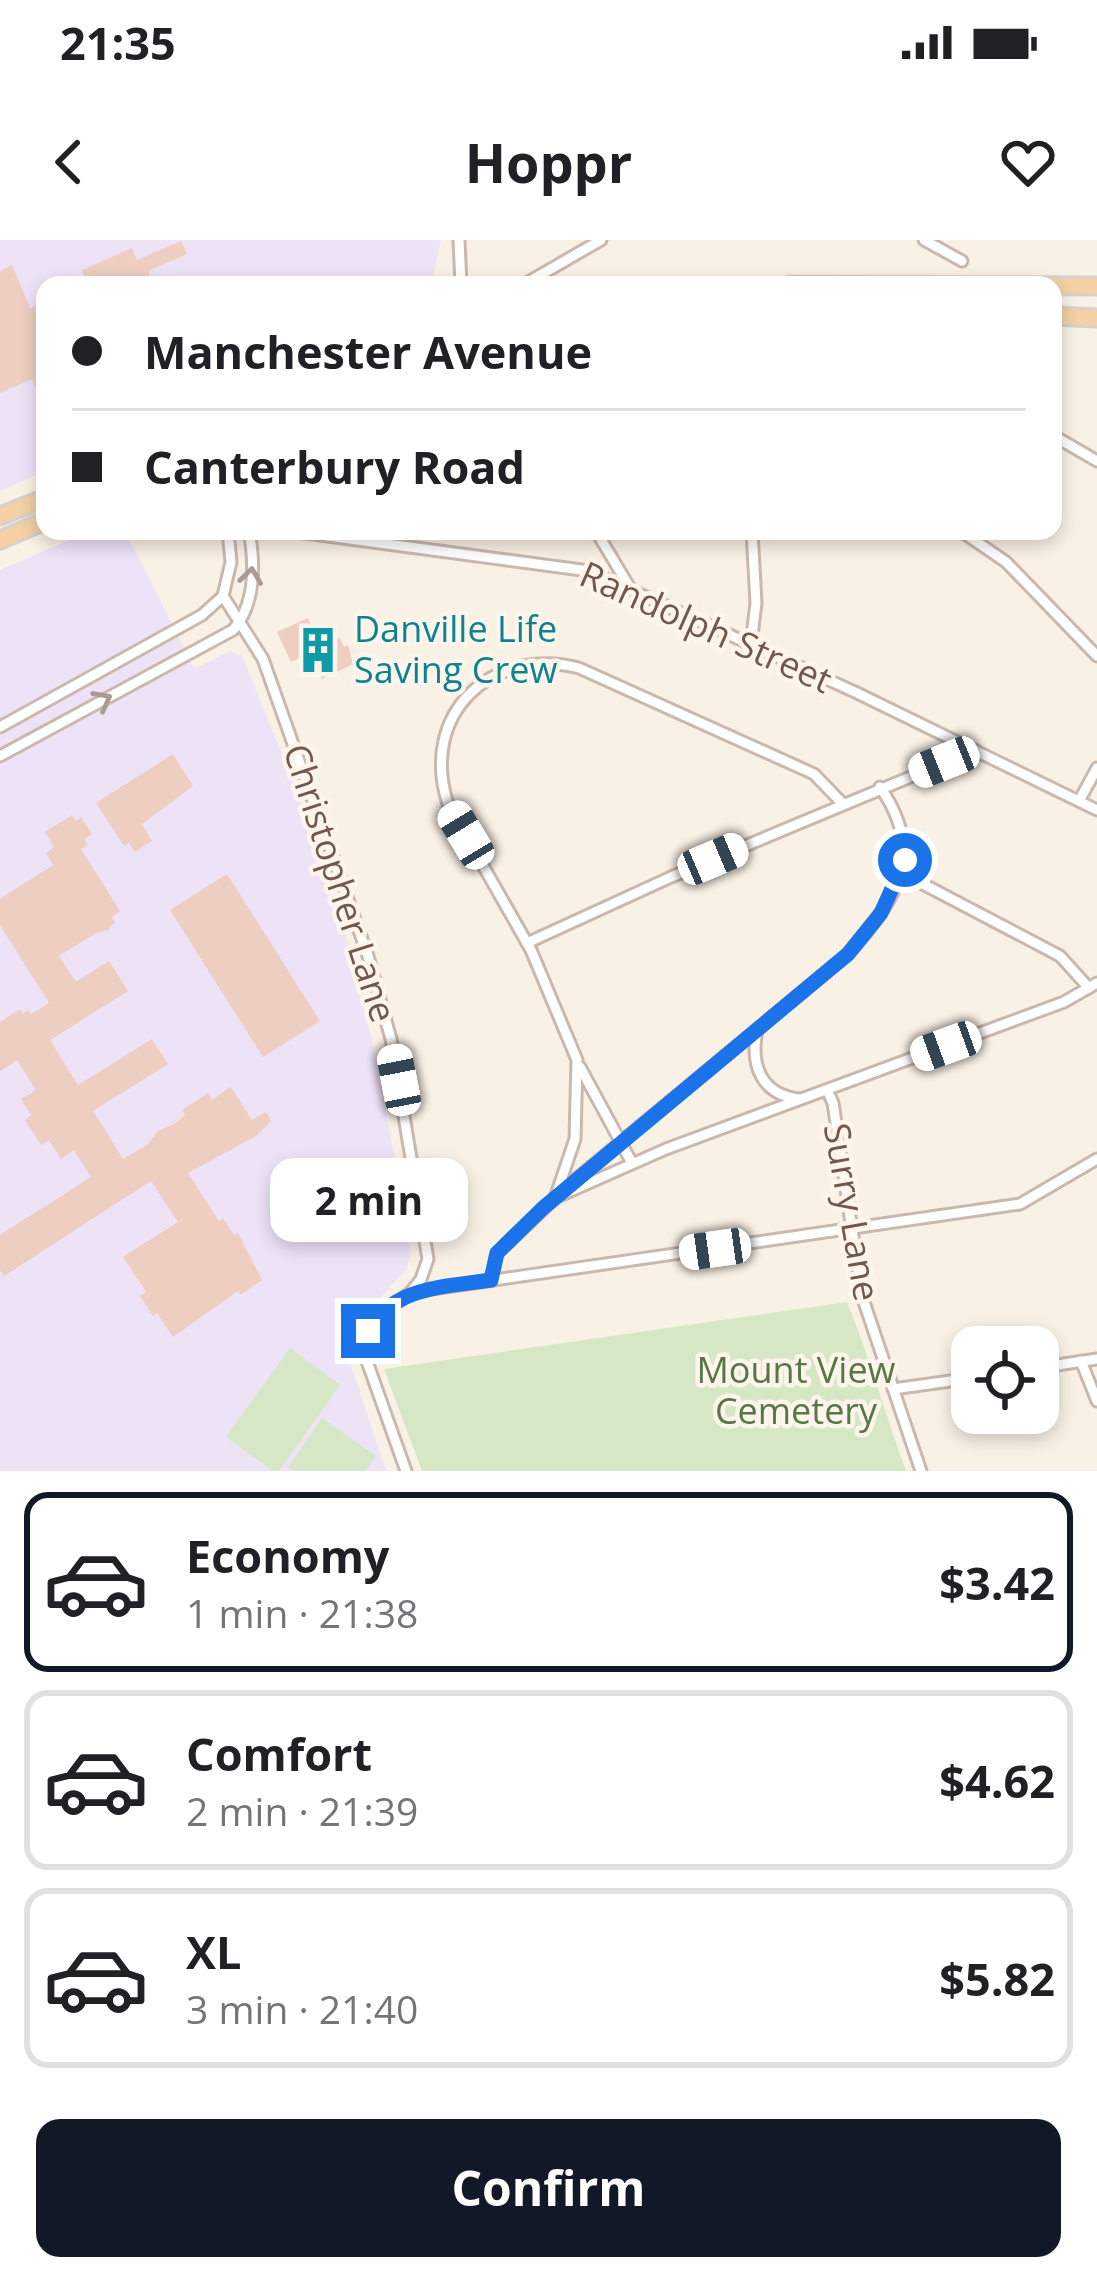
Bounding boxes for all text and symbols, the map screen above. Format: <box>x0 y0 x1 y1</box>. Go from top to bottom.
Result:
text: 21:35 <box>60 12 176 73</box>
text: Hoppr <box>465 125 632 199</box>
icon: back <box>36 129 102 195</box>
icon: heart <box>995 129 1061 195</box>
text: Manchester Avenue <box>144 321 592 382</box>
text: Canterbury Road <box>144 436 525 497</box>
street label: Randolph Street <box>572 549 840 704</box>
one-way arrow <box>237 567 263 586</box>
place label: Danville Life Saving Crew <box>354 604 557 694</box>
building icon: Danville Life Saving Crew <box>293 625 343 675</box>
one-way arrow <box>90 691 111 714</box>
car <box>904 732 984 792</box>
street label: Christopher Lane <box>272 738 409 1028</box>
car <box>432 795 500 875</box>
car <box>673 828 753 890</box>
route start <box>878 833 932 887</box>
car <box>906 1017 986 1075</box>
car <box>374 1041 424 1119</box>
street label: Surry Lane <box>813 1119 892 1305</box>
callout: 2 min <box>269 1157 467 1241</box>
text: 2 min <box>315 1173 423 1226</box>
car <box>677 1226 753 1272</box>
route end <box>341 1304 395 1358</box>
map controls <box>951 1326 1059 1434</box>
button: locate <box>951 1326 1059 1434</box>
park label: Mount View Cemetery <box>696 1345 896 1435</box>
text: Economy <box>186 1525 389 1586</box>
icon: car <box>42 1528 150 1636</box>
text: $3.42 <box>939 1552 1055 1613</box>
text: 1 min · 21:38 <box>186 1586 418 1639</box>
text: Comfort <box>186 1723 372 1784</box>
icon: car <box>42 1726 150 1834</box>
text: $4.62 <box>939 1750 1055 1811</box>
text: 2 min · 21:39 <box>186 1784 418 1837</box>
text: XL <box>186 1921 241 1982</box>
icon: car <box>42 1924 150 2032</box>
text: $5.82 <box>939 1948 1055 2009</box>
text: 3 min · 21:40 <box>186 1982 418 2035</box>
button: Confirm <box>36 2119 1061 2257</box>

